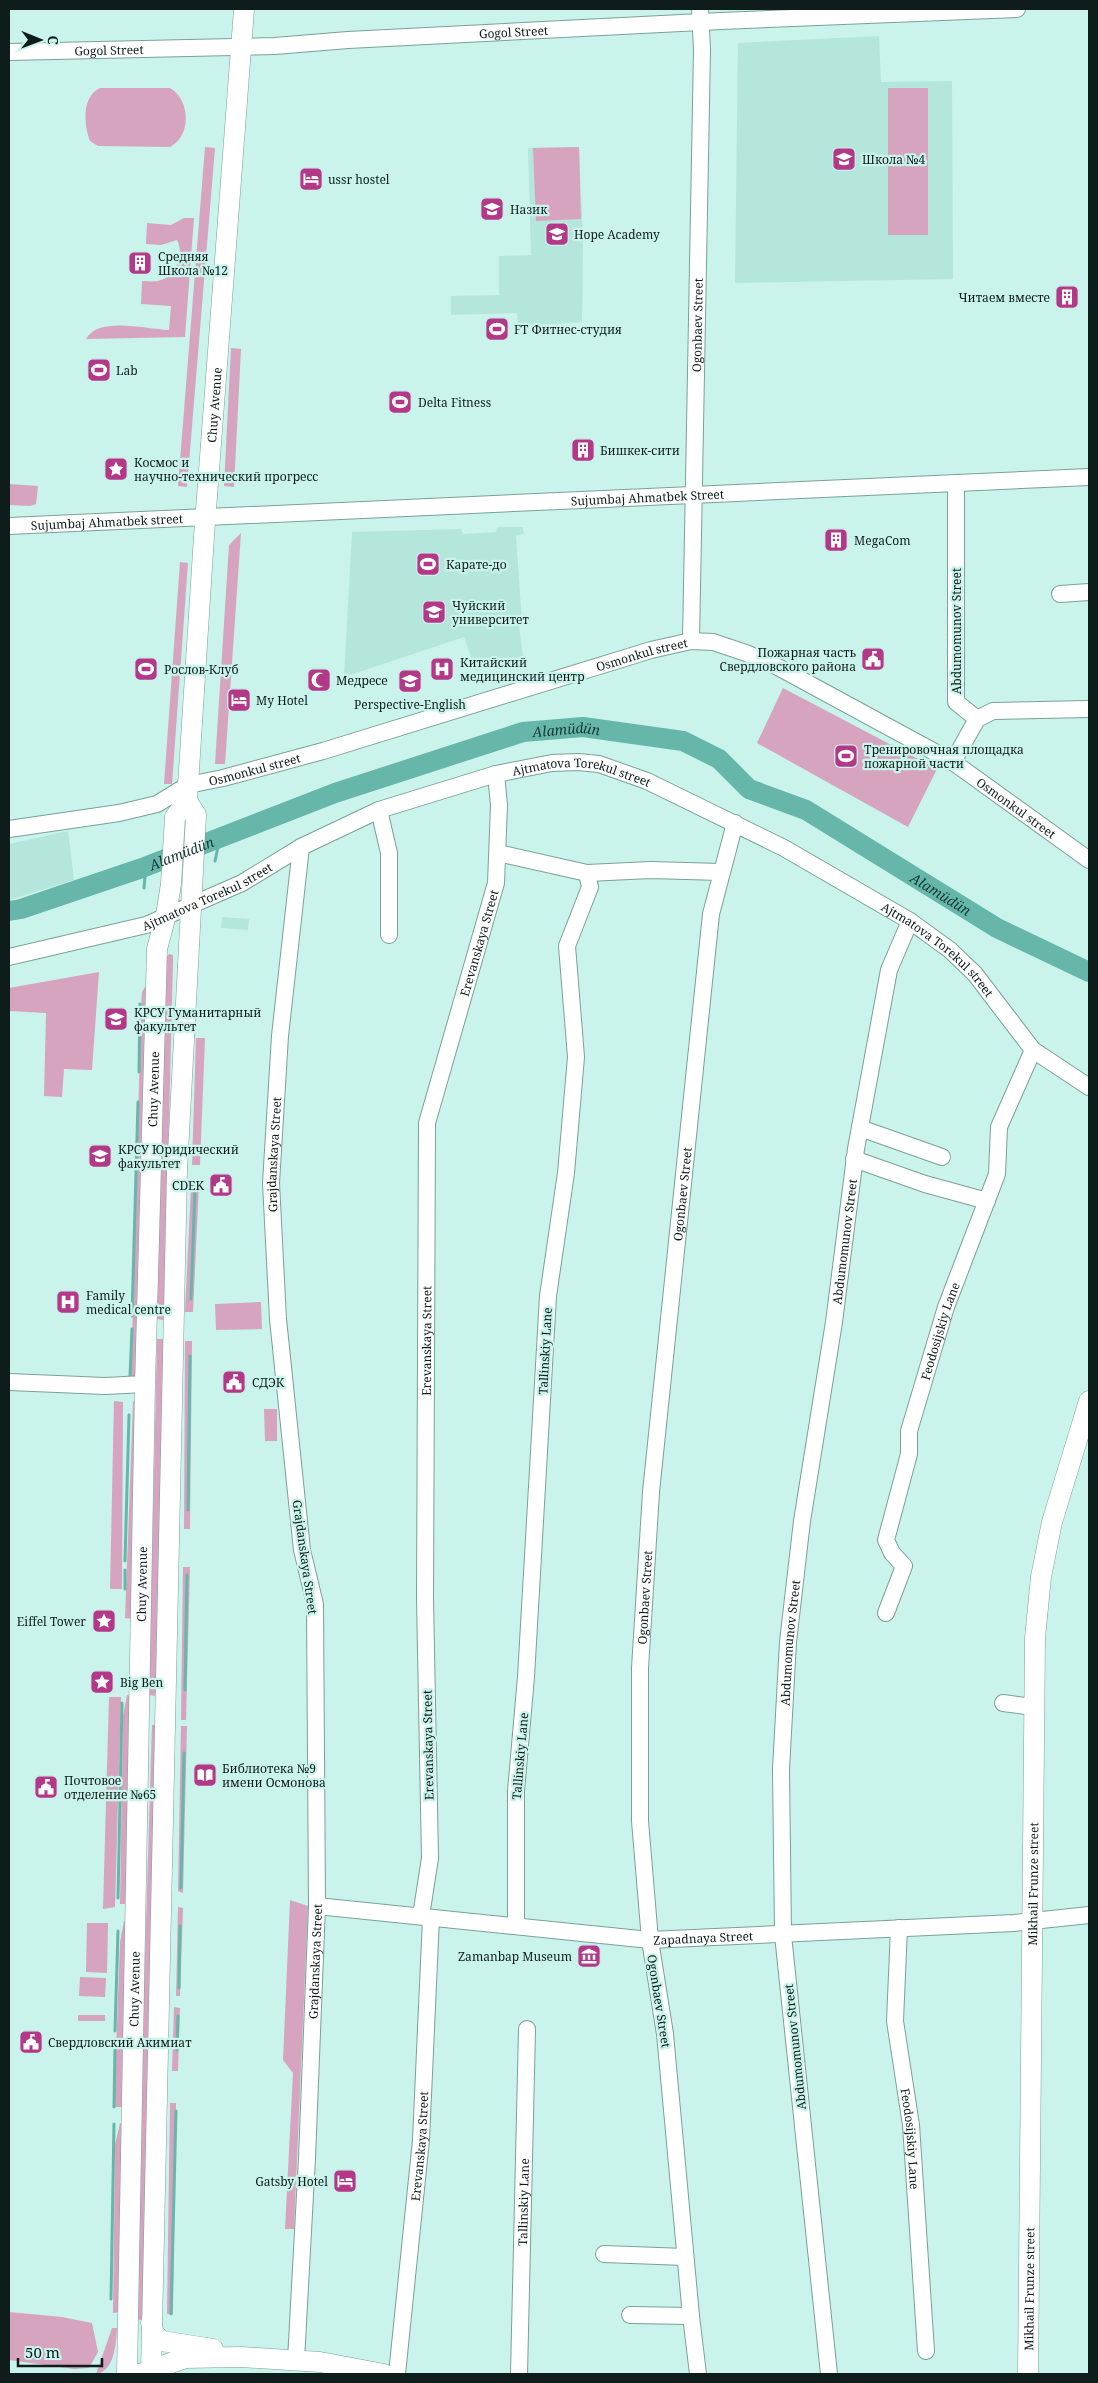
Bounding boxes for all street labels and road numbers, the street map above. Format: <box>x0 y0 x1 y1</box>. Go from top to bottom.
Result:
street label: Gogol Street <box>478 21 548 42</box>
street label: Gogol Street <box>74 40 144 59</box>
street label: Ogonbaev Street <box>688 278 706 372</box>
street label: Chuy Avenue <box>203 367 225 443</box>
street label: Sujumbaj Ahmatbek Street <box>570 485 724 509</box>
street label: Sujumbaj Ahmatbek street <box>30 510 183 534</box>
street label: Abdumomunov Street <box>948 568 965 694</box>
street label: Osmonkul street <box>594 634 689 675</box>
street label: Osmonkul street <box>207 749 302 789</box>
street label: Ajtmatova Torekul street <box>511 753 654 790</box>
street label: Osmonkul street <box>973 773 1060 842</box>
street label: Ajtmatova Torekul street <box>139 858 275 934</box>
street label: Erevanskaya Street <box>455 888 502 998</box>
street label: Ajtmatova Torekul street <box>878 898 998 1000</box>
street label: Chuy Avenue <box>144 1051 163 1127</box>
street label: Grajdanskaya Street <box>262 1096 285 1213</box>
street label: Ogonbaev Street <box>669 1146 695 1242</box>
street label: Abdumomunov Street <box>828 1178 861 1305</box>
street label: Feodosijskiy Lane <box>916 1280 963 1382</box>
street label: Erevanskaya Street <box>417 1286 435 1396</box>
street label: Tallinskiy Lane <box>534 1307 556 1395</box>
street label: Grajdanskaya Street <box>289 1499 321 1615</box>
street label: Chuy Avenue <box>132 1546 151 1622</box>
street label: Ogonbaev Street <box>633 1550 656 1645</box>
street label: Abdumomunov Street <box>776 1579 804 1706</box>
street label: Erevanskaya Street <box>419 1690 437 1800</box>
street label: Tallinskiy Lane <box>508 1712 532 1800</box>
street label: Mikhail Frunze street <box>1024 1822 1042 1946</box>
street label: Grajdanskaya Street <box>304 1904 326 2019</box>
street label: Zapadnaya Street <box>653 1927 753 1948</box>
street label: Chuy Avenue <box>125 1951 143 2027</box>
street label: Ogonbaev Street <box>643 1953 675 2049</box>
street label: Abdumomunov Street <box>780 1983 810 2111</box>
street label: Feodosijskiy Lane <box>897 2087 924 2190</box>
street label: Erevanskaya Street <box>406 2091 432 2202</box>
street label: Tallinskiy Lane <box>513 2158 532 2246</box>
street label: Mikhail Frunze street <box>1020 2227 1038 2351</box>

